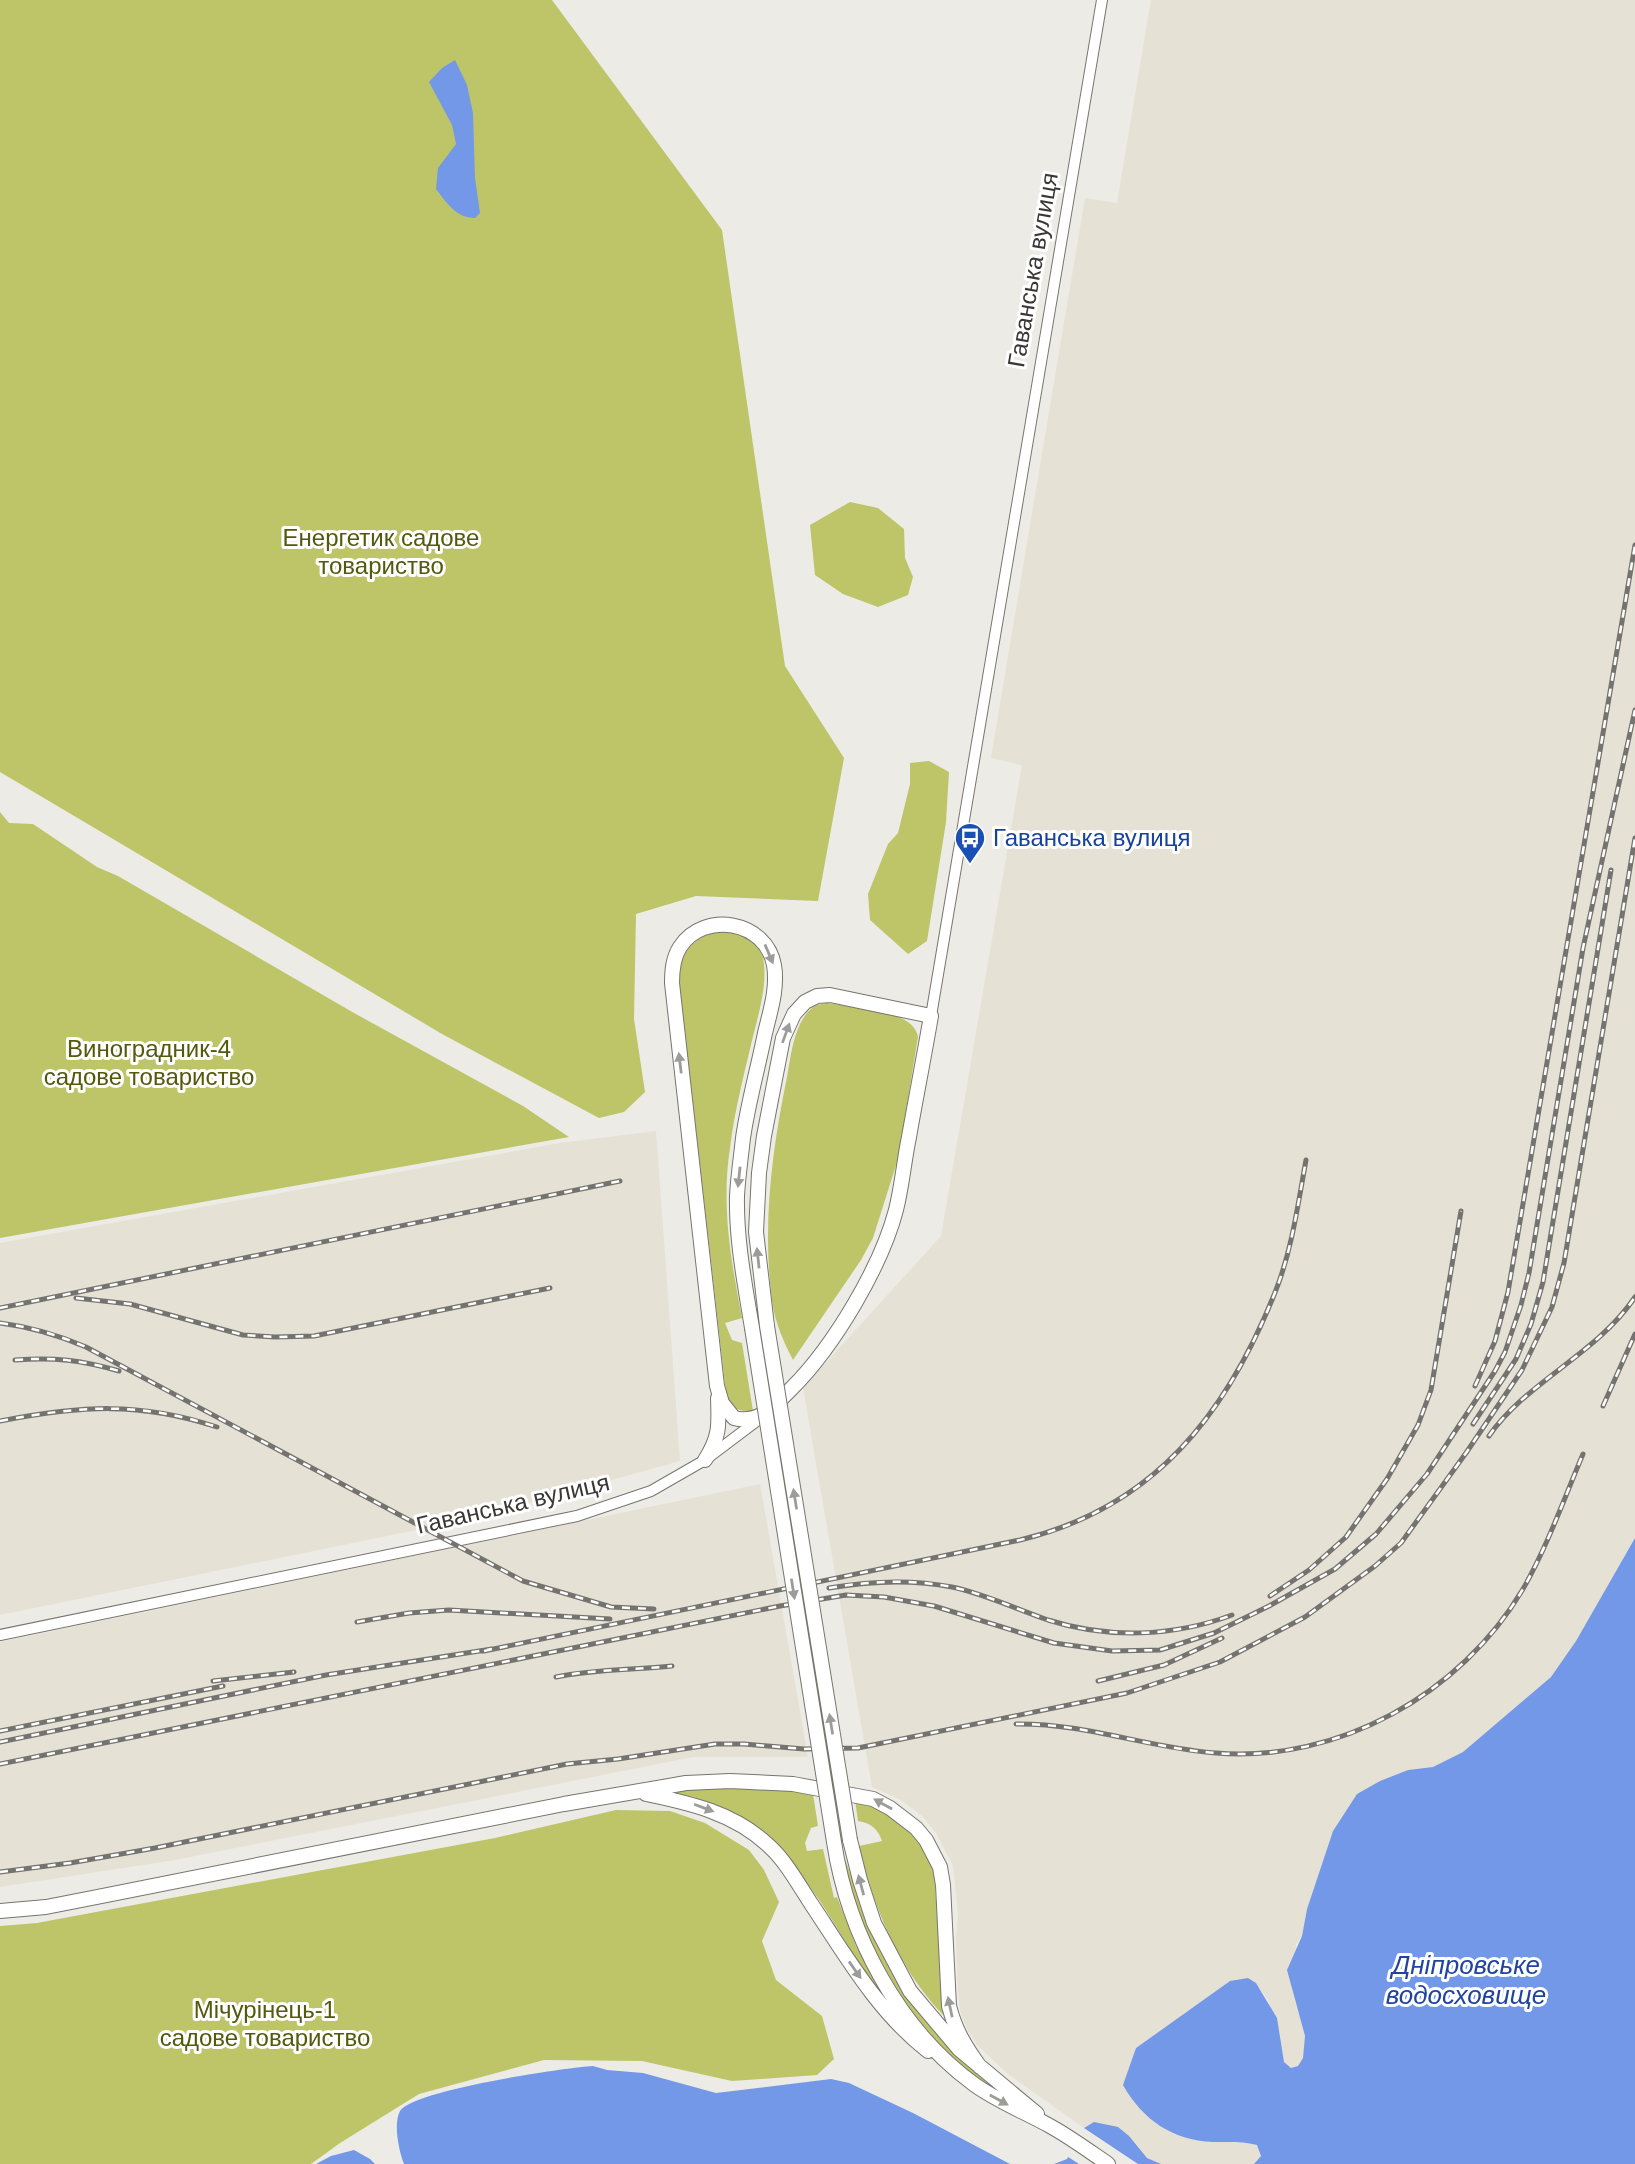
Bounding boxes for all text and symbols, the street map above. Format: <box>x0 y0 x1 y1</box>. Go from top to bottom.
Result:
street label: Гаванська вулиця <box>1002 170 1063 369</box>
park label: Енергетик садове товариство <box>283 524 479 579</box>
bus stop icon: Гаванська вулиця <box>953 821 987 865</box>
place label: Гаванська вулиця <box>993 824 1190 851</box>
one-way arrow <box>764 944 775 965</box>
one-way arrow <box>781 1023 792 1044</box>
park label: Виноградник-4 садове товариство <box>44 1035 254 1090</box>
one-way arrow <box>674 1052 685 1074</box>
one-way arrow <box>733 1166 744 1188</box>
one-way arrow <box>752 1247 763 1269</box>
street label: Гаванська вулиця <box>414 1468 612 1539</box>
one-way arrow <box>789 1488 800 1510</box>
one-way arrow <box>788 1578 799 1600</box>
one-way arrow <box>825 1713 836 1735</box>
one-way arrow <box>872 1799 892 1811</box>
one-way arrow <box>693 1802 714 1813</box>
one-way arrow <box>856 1874 866 1895</box>
water label: Дніпровське водосховище <box>1386 1950 1546 2010</box>
one-way arrow <box>848 1961 862 1979</box>
park label: Мічурінець-1 садове товариство <box>160 1996 370 2051</box>
one-way arrow <box>944 1996 955 2018</box>
one-way arrow <box>990 2094 1009 2106</box>

